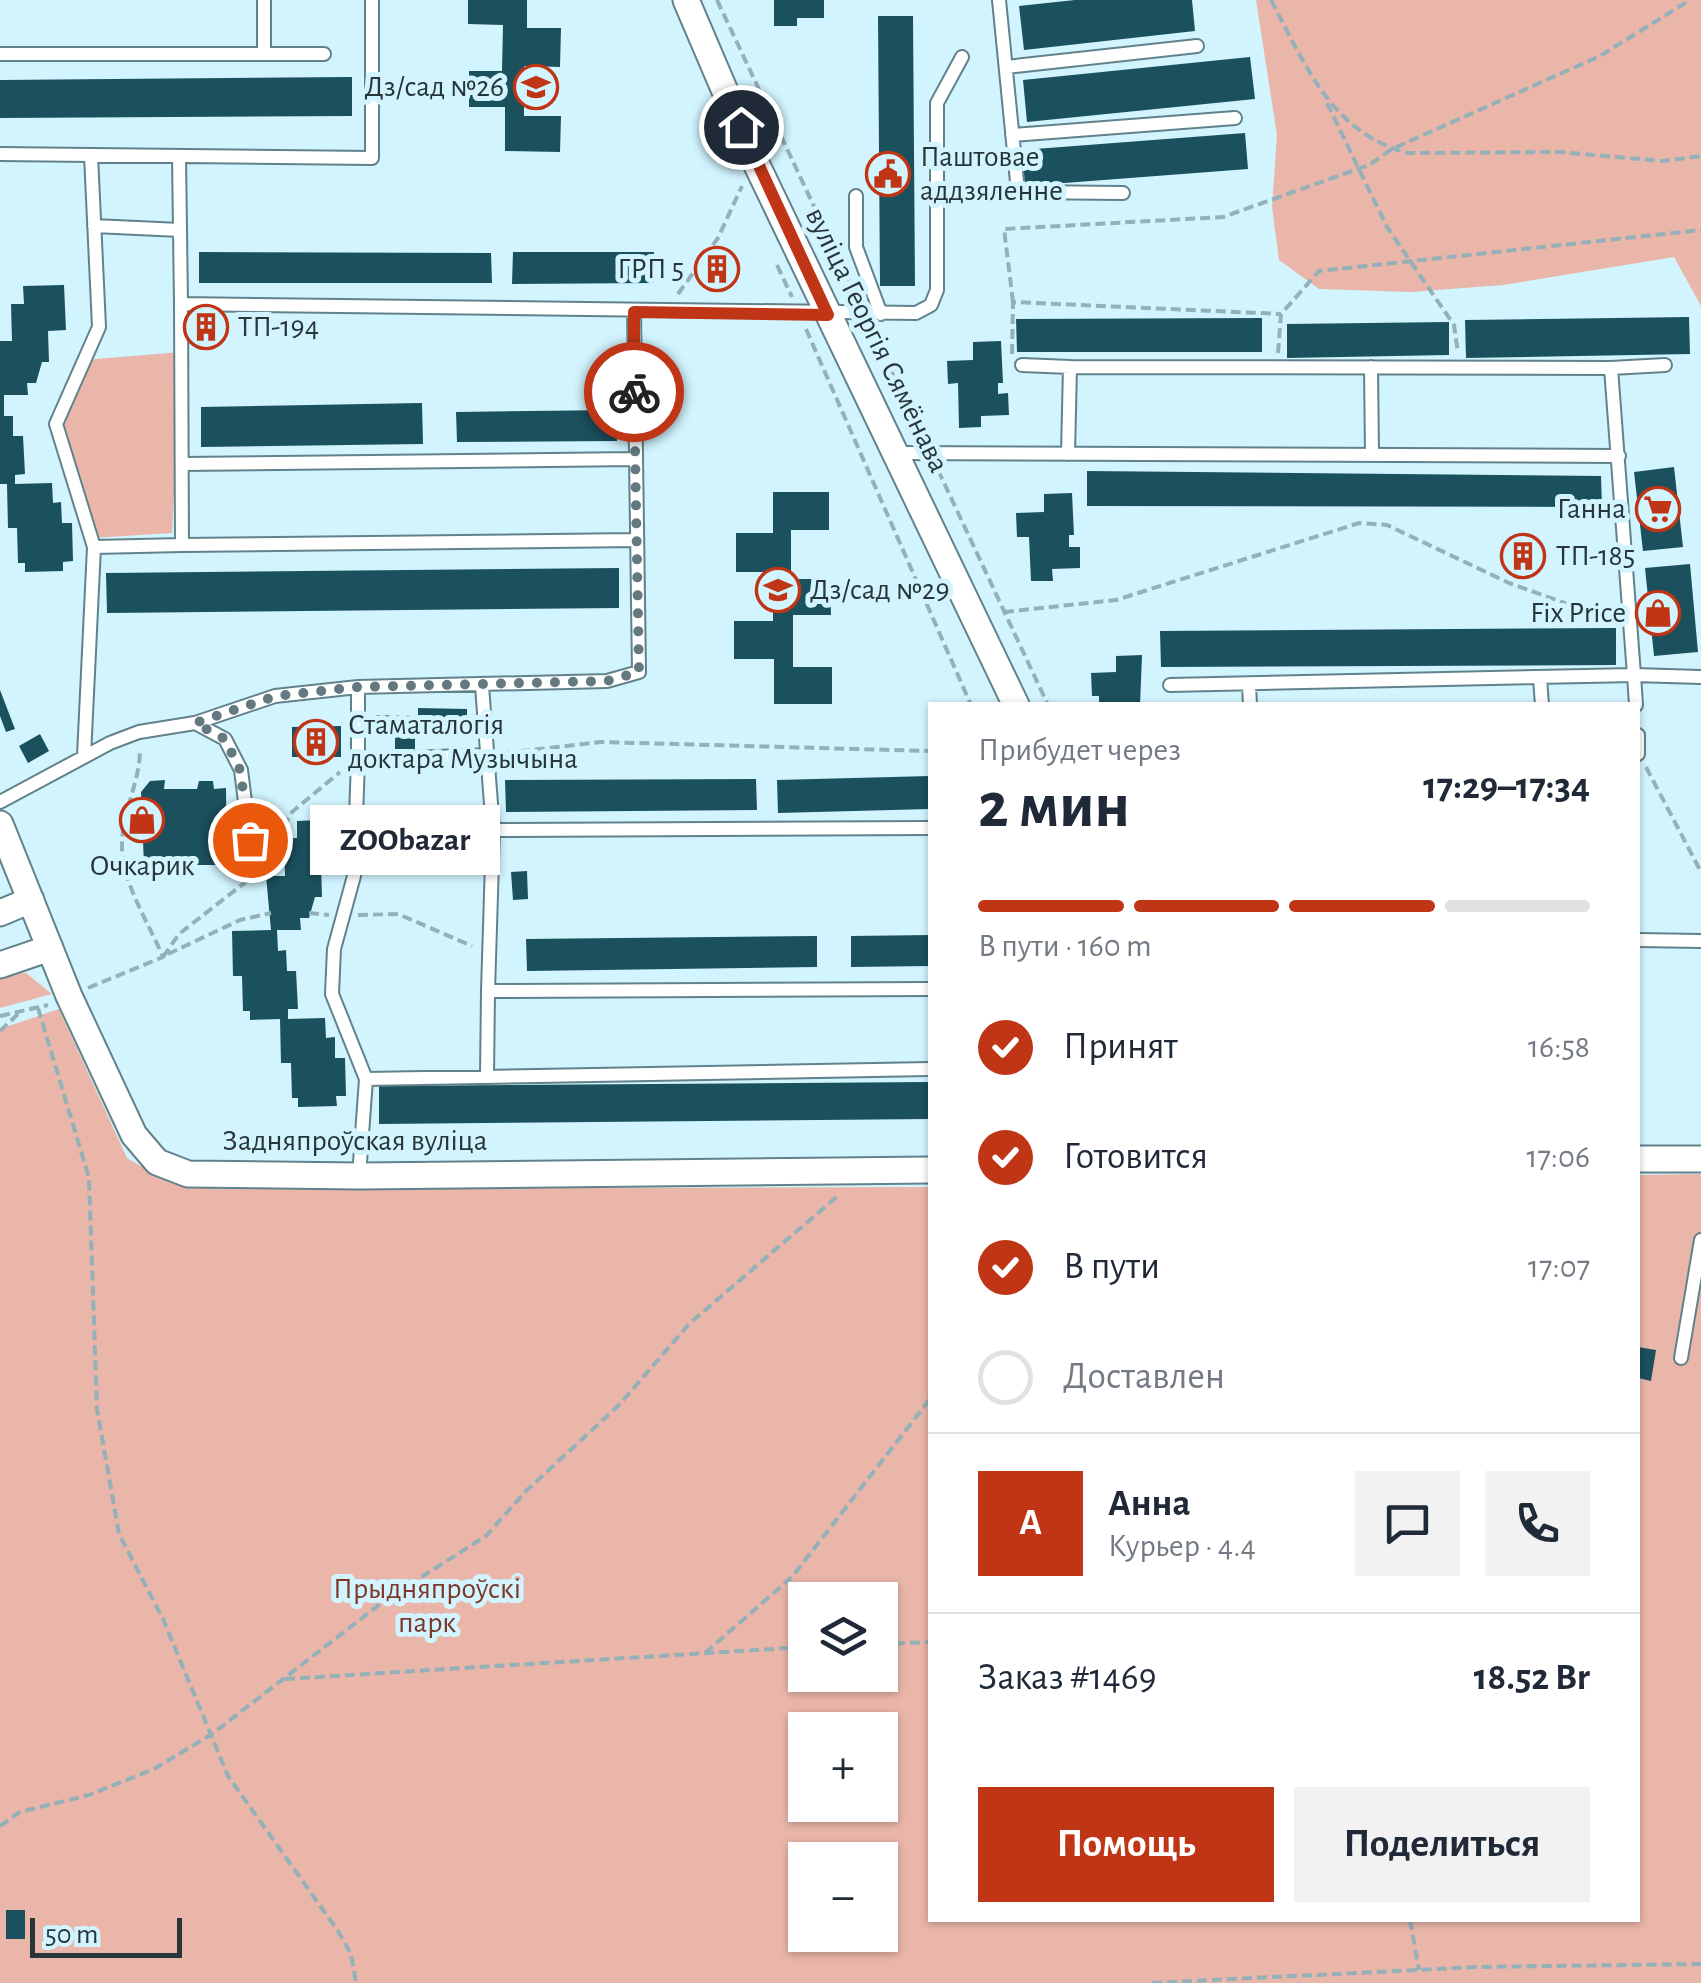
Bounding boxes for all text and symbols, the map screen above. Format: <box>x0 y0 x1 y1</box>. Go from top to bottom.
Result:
school or university icon: Дз/сад №26 <box>513 64 559 110</box>
place label: Дз/сад №26 <box>364 72 504 102</box>
pin <box>699 85 784 170</box>
icon: home <box>714 100 769 155</box>
place label: Паштовае аддзяленне <box>920 142 1063 206</box>
public building icon: Паштовае аддзяленне <box>865 151 911 197</box>
street label: вуліца Георгія Сямёнава <box>800 203 954 477</box>
building icon: ГРП 5 <box>694 246 740 292</box>
place label: ГРП 5 <box>617 254 684 284</box>
building icon: ТП-194 <box>183 304 229 350</box>
place label: ТП-194 <box>238 312 319 342</box>
courier <box>584 342 684 442</box>
icon: bike <box>607 365 662 420</box>
supermarket icon: Ганна <box>1635 486 1681 532</box>
place label: Ганна <box>1557 494 1626 524</box>
building icon: ТП-185 <box>1500 533 1546 579</box>
place label: ТП-185 <box>1556 541 1635 571</box>
school or university icon: Дз/сад №29 <box>755 567 801 613</box>
place label: Дз/сад №29 <box>810 575 950 605</box>
shop icon: Fix Price <box>1635 590 1681 636</box>
place label: Fix Price <box>1530 598 1626 628</box>
place label: Стаматалогія доктара Музычына <box>348 710 578 774</box>
building icon: Стаматалогія доктара Музычына <box>293 719 339 765</box>
text: Прибудет через <box>978 734 1181 766</box>
text: 17:29–17:34 <box>1423 768 1590 806</box>
text: 2 мин <box>978 774 1130 839</box>
shop icon: Очкарик <box>119 797 165 843</box>
pin <box>208 798 293 883</box>
callout: ZOObazar <box>310 805 500 875</box>
icon: bag <box>223 813 278 868</box>
text: ZOObazar <box>340 824 470 856</box>
place label: Очкарик <box>90 851 195 881</box>
text: В пути · 160 m <box>978 930 1152 962</box>
icon: check <box>978 1020 1033 1075</box>
text: Принят <box>1063 1028 1178 1066</box>
text: 16:58 <box>1528 1031 1590 1063</box>
street label: Задняпроўская вуліца <box>223 1126 487 1156</box>
icon: check <box>978 1130 1033 1185</box>
text: Готовится <box>1063 1138 1208 1176</box>
text: 17:06 <box>1526 1141 1590 1173</box>
icon: check <box>978 1240 1033 1295</box>
text: В пути <box>1063 1248 1160 1286</box>
text: 17:07 <box>1528 1251 1590 1283</box>
text: Доставлен <box>1063 1358 1225 1396</box>
button: chat <box>1355 1471 1460 1576</box>
button: phone <box>1485 1471 1590 1576</box>
text: Анна <box>1108 1485 1191 1523</box>
text: А <box>1019 1504 1042 1542</box>
text: Курьер · 4.4 <box>1108 1530 1256 1562</box>
park label: Прыдняпроўскі парк <box>333 1574 521 1638</box>
map controls <box>788 1582 898 1952</box>
button: layers <box>788 1582 898 1692</box>
text: Заказ #1469 <box>978 1659 1157 1697</box>
text: 18.52 Br <box>1474 1659 1590 1697</box>
button: + <box>788 1712 898 1822</box>
button: Помощь <box>978 1787 1274 1902</box>
button: Поделиться <box>1294 1787 1590 1902</box>
button: − <box>788 1842 898 1952</box>
scale bar <box>30 1913 182 1958</box>
text: 50 m <box>45 1921 99 1949</box>

